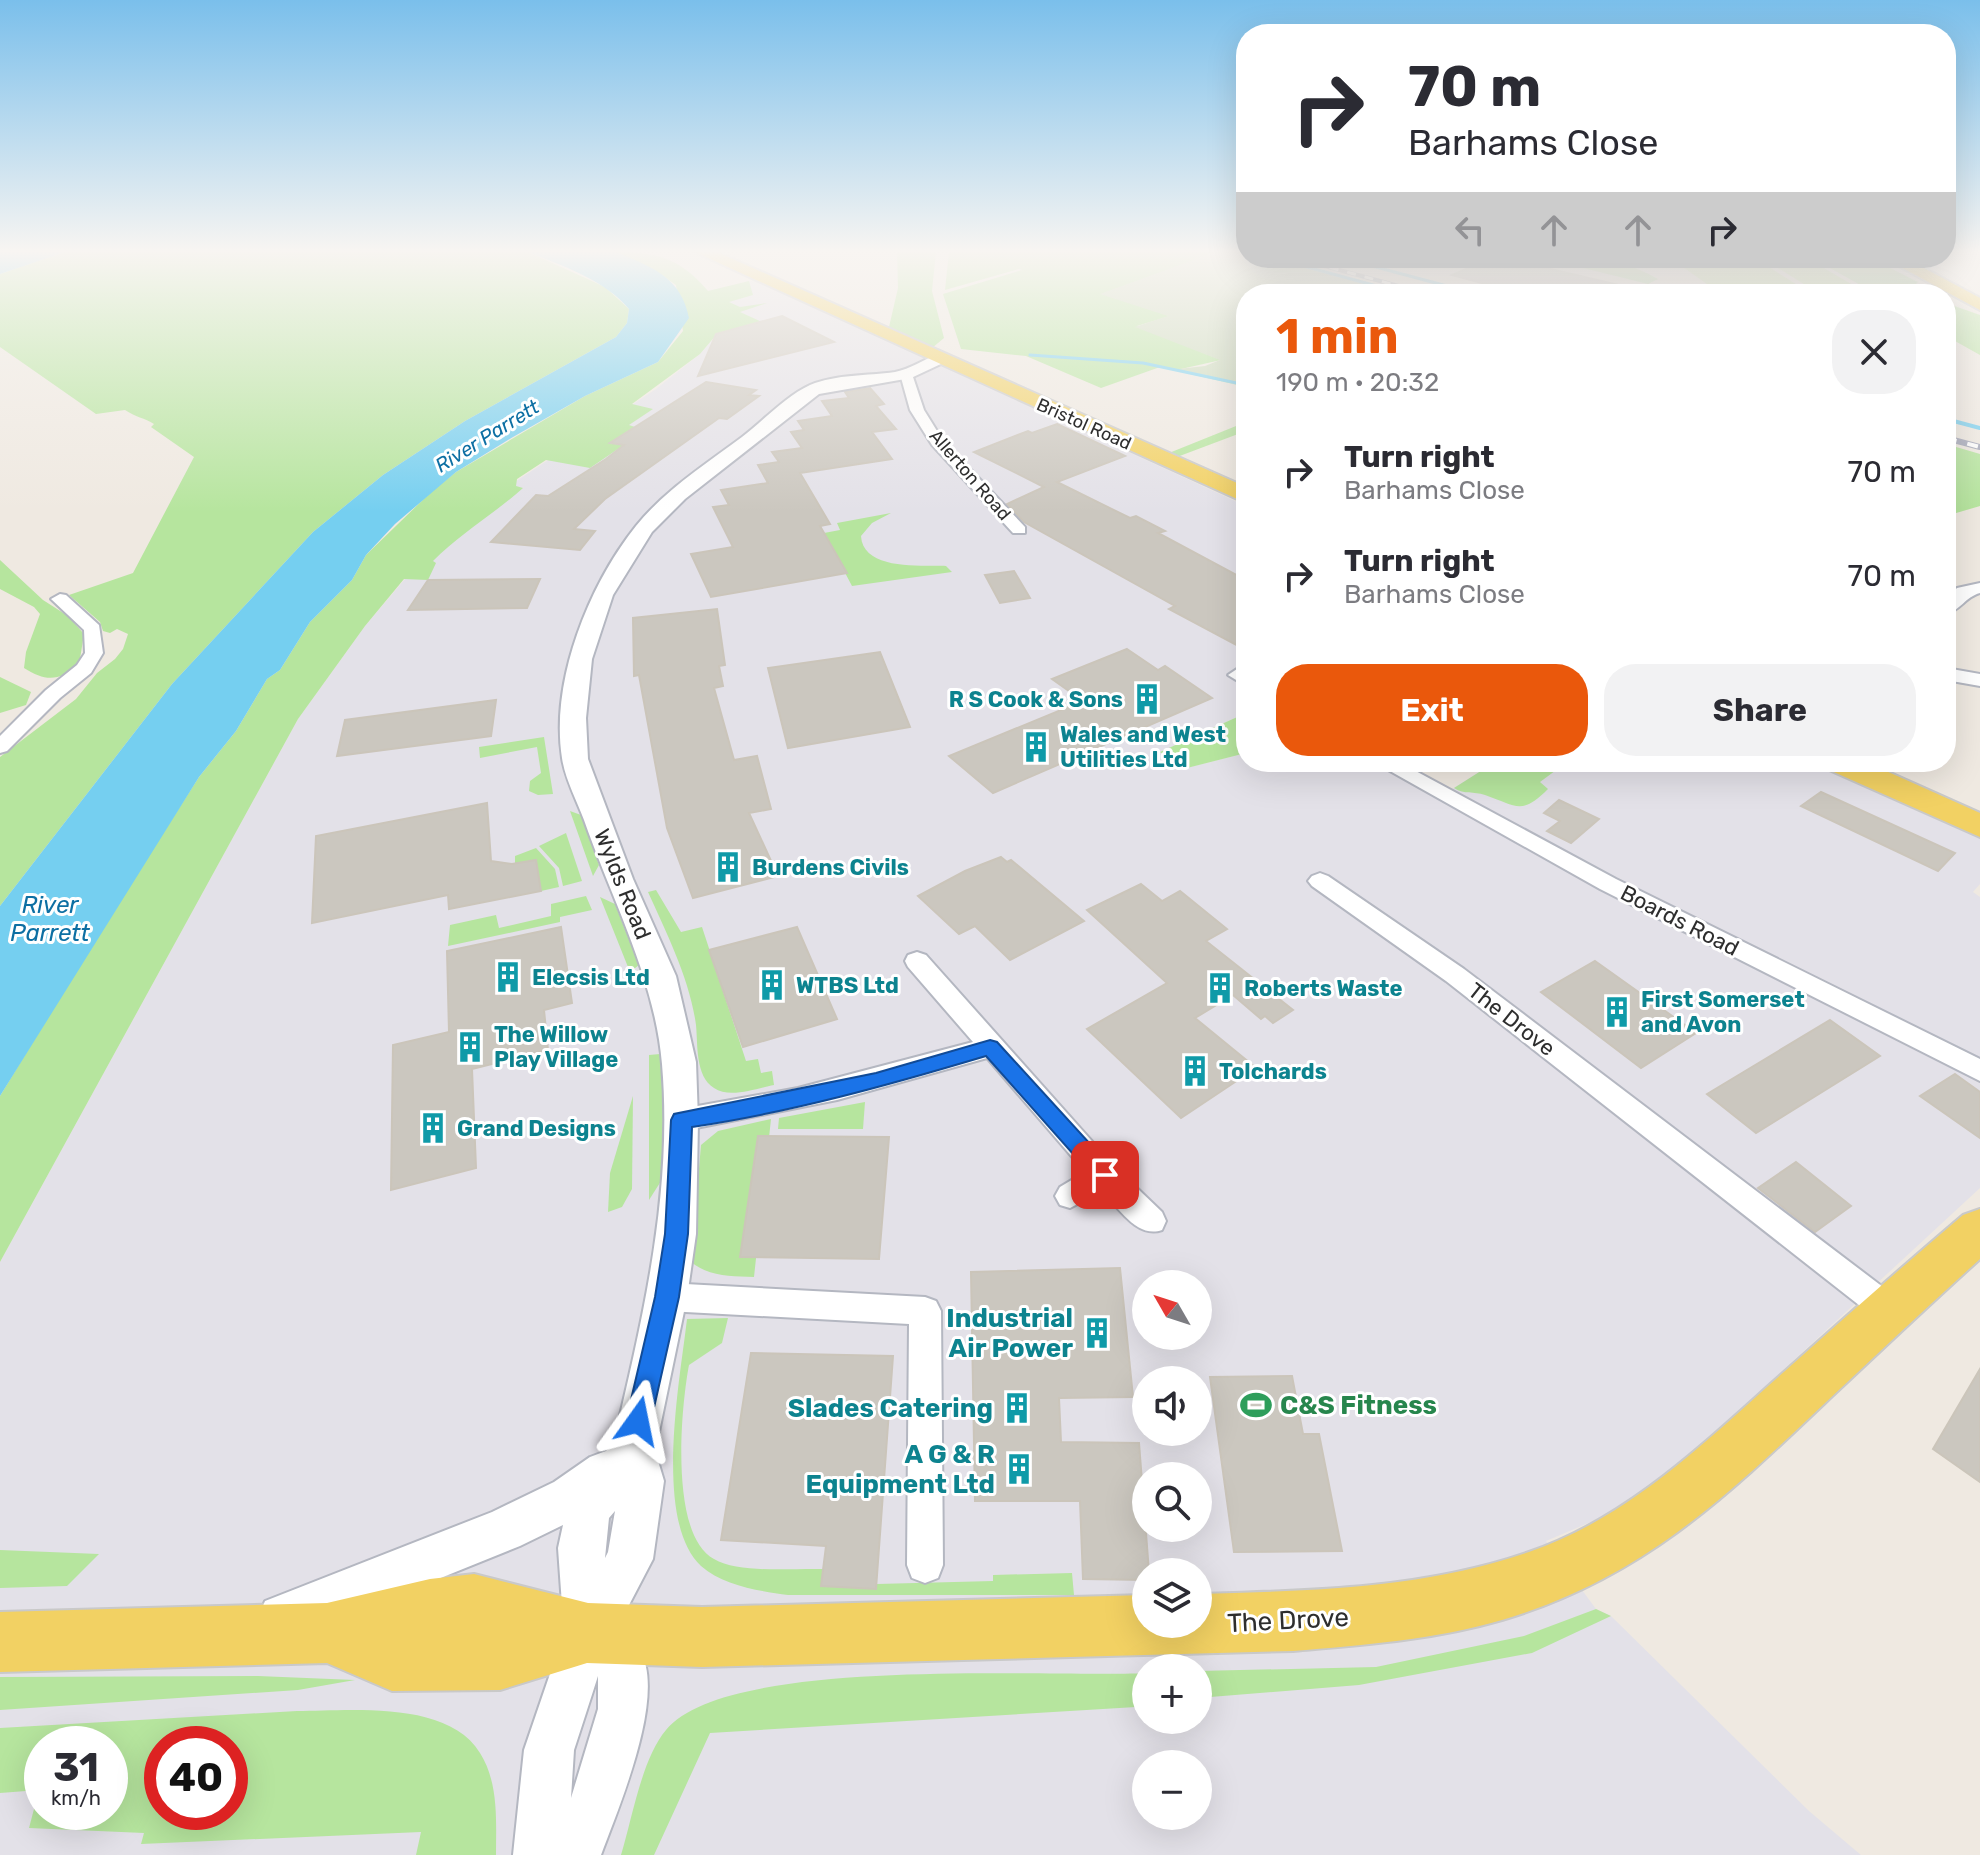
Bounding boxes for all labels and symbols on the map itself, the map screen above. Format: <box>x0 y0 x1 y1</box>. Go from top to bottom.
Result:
street label: Bristol Road <box>1033 393 1135 455</box>
water label: River Parrett <box>431 394 544 477</box>
street label: Allerton Road <box>925 425 1015 525</box>
building icon: R S Cook & Sons <box>1130 682 1164 716</box>
place label: R S Cook & Sons <box>949 686 1123 713</box>
place label: Wales and West Utilities Ltd <box>1060 721 1226 773</box>
building icon: Wales and West Utilities Ltd <box>1019 730 1053 764</box>
street label: Wylds Road <box>588 825 657 943</box>
building icon: Burdens Civils <box>711 850 745 884</box>
place label: Burdens Civils <box>752 854 909 881</box>
street label: Boards Road <box>1616 879 1744 962</box>
water label: River Parrett <box>10 891 90 947</box>
building icon: Elecsis Ltd <box>491 960 525 994</box>
place label: Elecsis Ltd <box>532 964 650 991</box>
building icon: WTBS Ltd <box>755 968 789 1002</box>
building icon: Roberts Waste <box>1203 971 1237 1005</box>
place label: WTBS Ltd <box>796 972 899 999</box>
place label: Roberts Waste <box>1244 975 1403 1002</box>
street label: The Drove <box>1463 977 1561 1062</box>
place label: First Somerset and Avon <box>1641 986 1805 1038</box>
building icon: First Somerset and Avon <box>1600 995 1634 1029</box>
place label: The Willow Play Village <box>494 1021 618 1073</box>
building icon: The Willow Play Village <box>453 1030 487 1064</box>
building icon: Tolchards <box>1178 1054 1212 1088</box>
place label: Tolchards <box>1219 1058 1327 1085</box>
building icon: Grand Designs <box>416 1111 450 1145</box>
place label: Grand Designs <box>457 1115 616 1142</box>
pin <box>1071 1141 1139 1209</box>
north arrow <box>1132 1270 1212 1350</box>
place label: Industrial Air Power <box>946 1303 1073 1364</box>
building icon: Industrial Air Power <box>1080 1316 1114 1350</box>
position arrow <box>596 1379 680 1463</box>
sports icon: C&S Fitness <box>1239 1388 1273 1422</box>
place label: C&S Fitness <box>1280 1390 1437 1421</box>
building icon: Slades Catering <box>1000 1391 1034 1425</box>
place label: Slades Catering <box>788 1393 993 1424</box>
place label: A G & R Equipment Ltd <box>805 1439 995 1500</box>
building icon: A G & R Equipment Ltd <box>1002 1452 1036 1486</box>
street label: The Drove <box>1226 1602 1350 1639</box>
speed limit sign: 40 <box>144 1726 248 1830</box>

